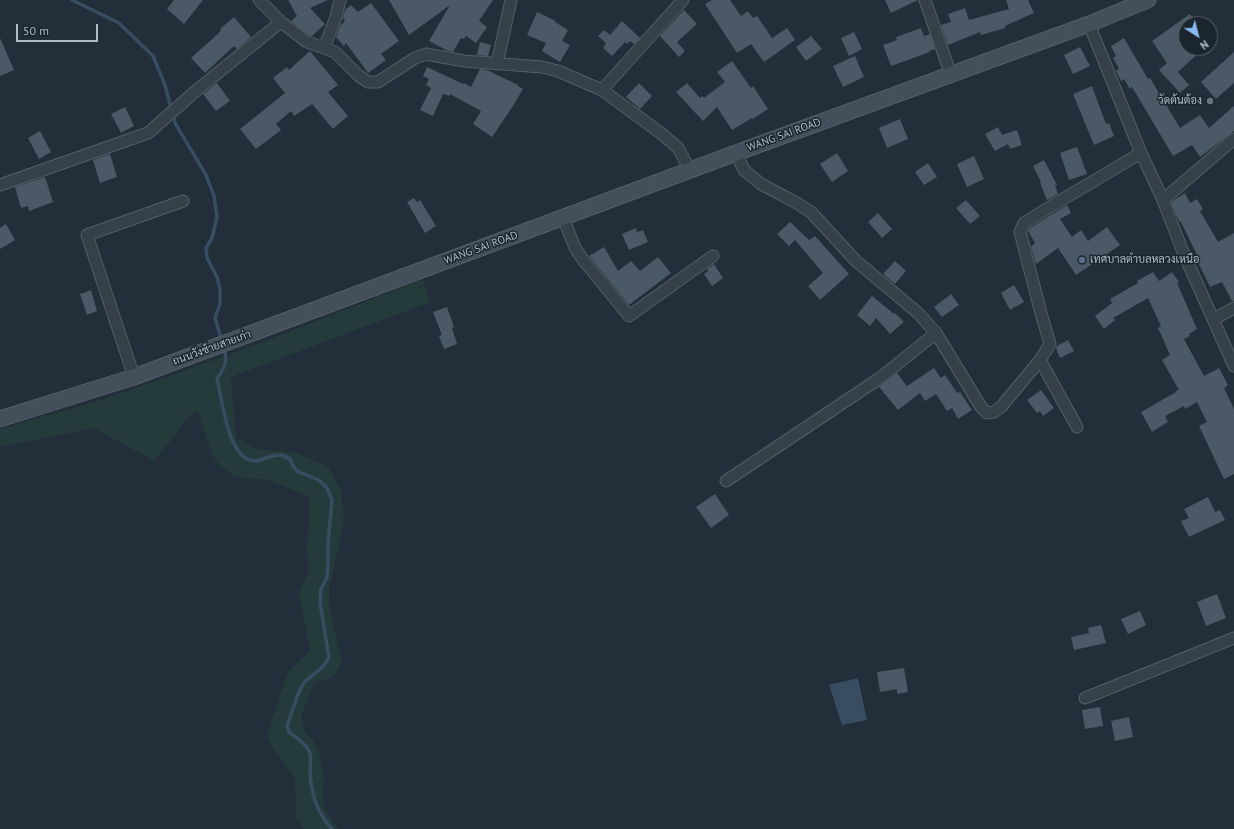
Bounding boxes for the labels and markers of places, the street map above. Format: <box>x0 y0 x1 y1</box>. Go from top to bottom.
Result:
place label: วัดต้นต้อง <box>1158 94 1202 108</box>
marker: วัดต้นต้อง <box>1205 96 1215 106</box>
place label: เทศบาลตำบลหลวงเหนือ <box>1090 253 1199 267</box>
marker: เทศบาลตำบลหลวงเหนือ <box>1077 255 1087 265</box>

